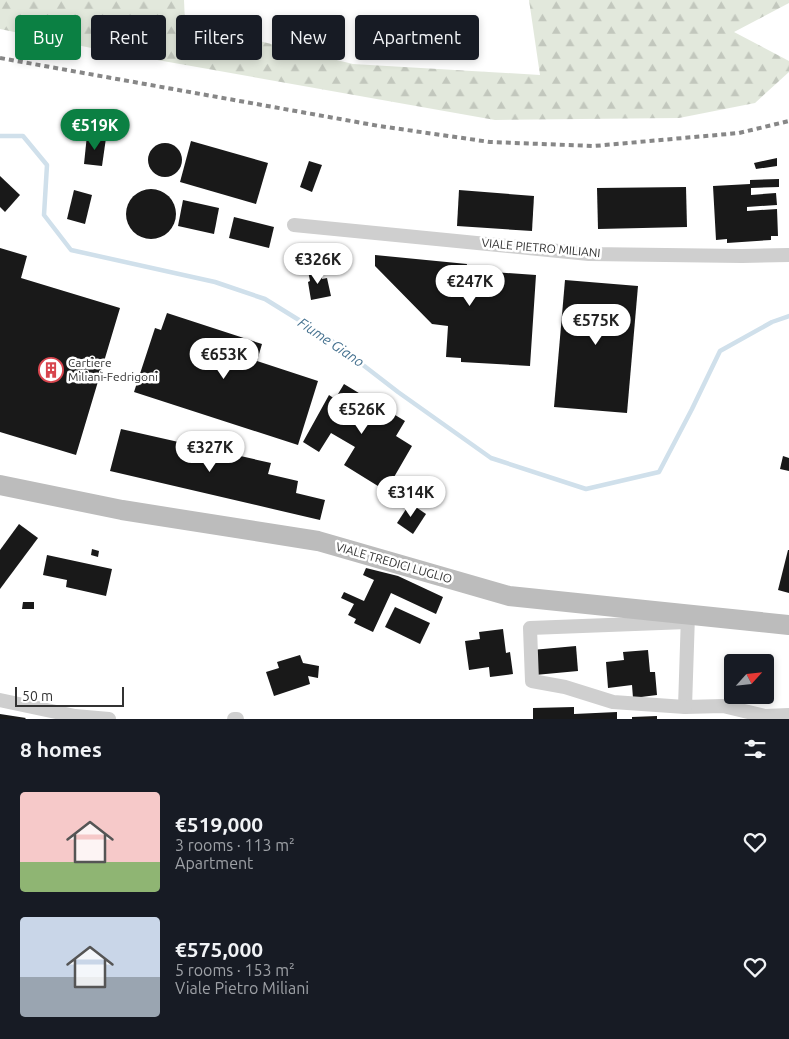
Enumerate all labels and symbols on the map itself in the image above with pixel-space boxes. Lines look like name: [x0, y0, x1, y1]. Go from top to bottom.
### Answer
pin: €519K: [60, 108, 130, 151]
street label: VIALE PIETRO MILIANI: [481, 236, 601, 259]
pin: €326K: [283, 242, 353, 285]
pin: €247K: [435, 264, 505, 307]
pin: €575K: [561, 304, 631, 346]
water label: Fiume Giano: [295, 314, 367, 370]
pin: €653K: [189, 338, 259, 380]
place label: Cartiere Miliani-Fedrigoni: [68, 356, 158, 383]
building icon: Cartiere Miliani-Fedrigoni: [38, 357, 64, 383]
pin: €526K: [327, 392, 397, 435]
pin: €327K: [175, 430, 245, 473]
pin: €314K: [376, 476, 446, 518]
street label: VIALE TREDICI LUGLIO: [334, 540, 454, 585]
north arrow: [724, 654, 774, 704]
scale bar: [15, 684, 124, 707]

